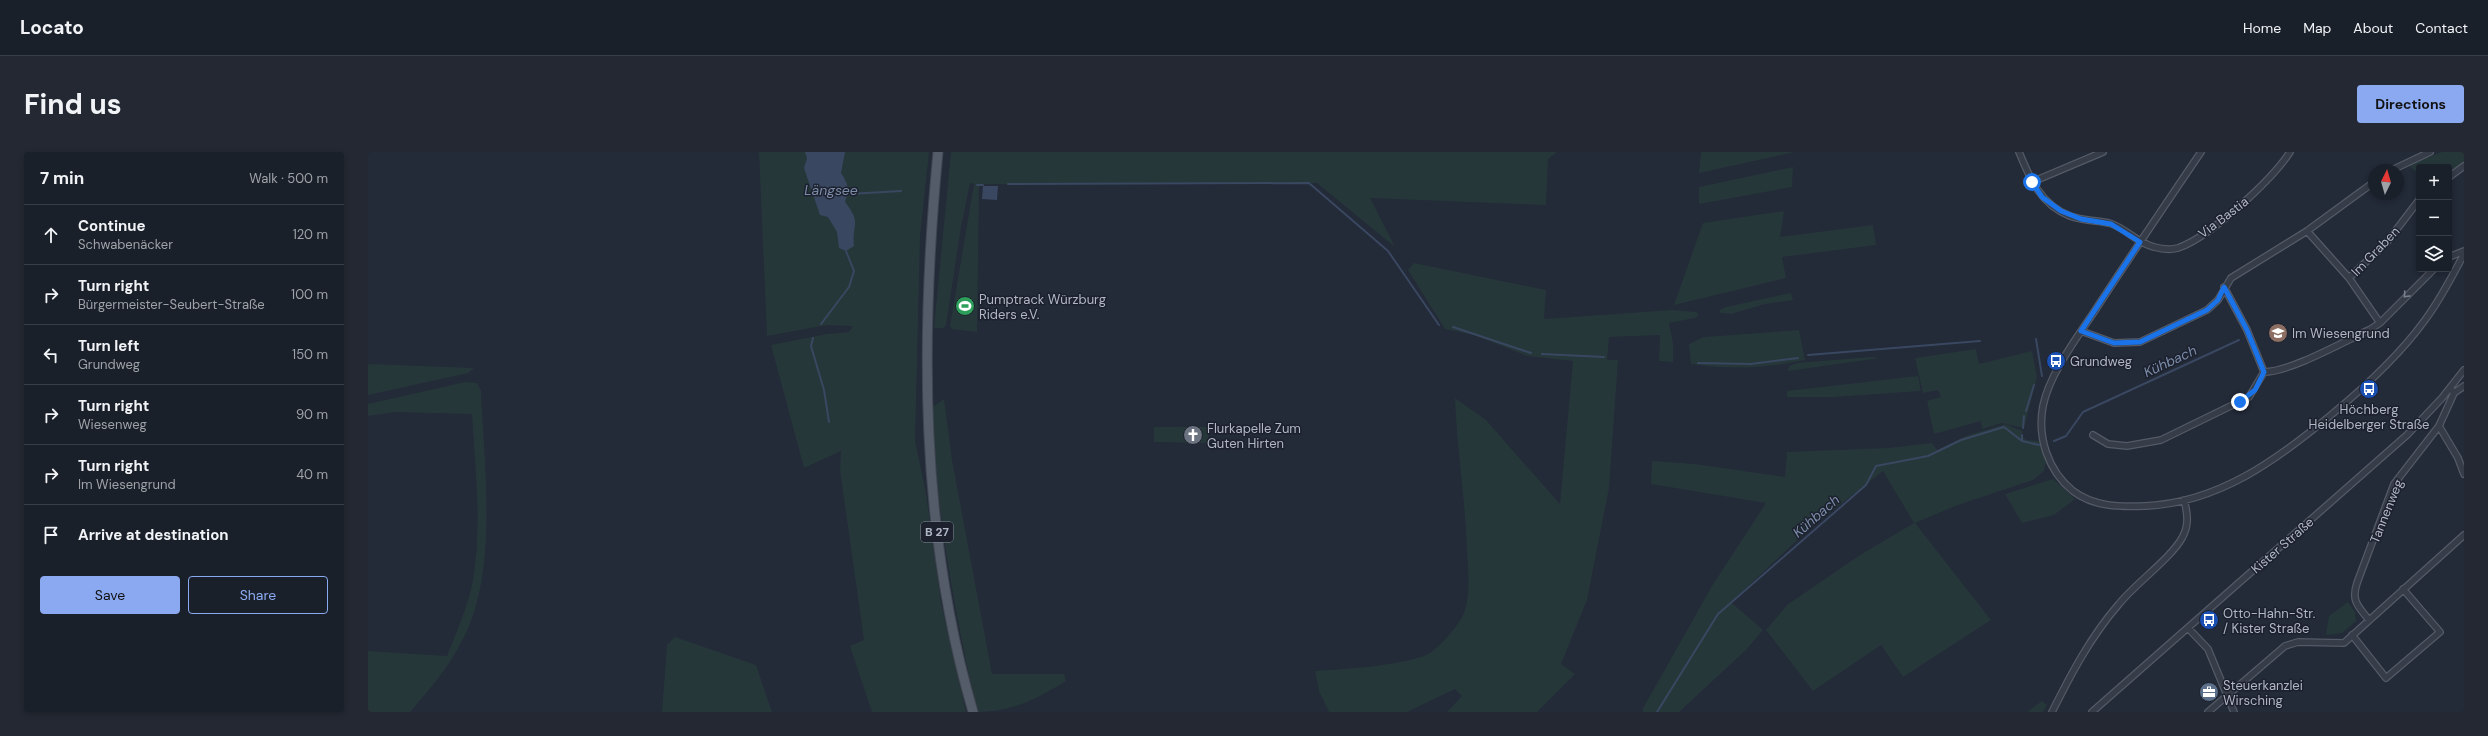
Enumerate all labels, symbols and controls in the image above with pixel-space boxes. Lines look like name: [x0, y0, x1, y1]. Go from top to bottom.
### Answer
text: Locato: [20, 15, 84, 40]
text: Home: [2243, 19, 2281, 37]
text: Map: [2303, 19, 2331, 37]
text: About: [2353, 19, 2393, 37]
text: Contact: [2415, 19, 2468, 37]
button: Directions: [2357, 85, 2464, 123]
text: Find us: [24, 86, 122, 123]
north arrow: [2368, 164, 2404, 200]
map controls: [2416, 164, 2452, 272]
button: +: [2416, 164, 2452, 200]
text: 7 min: [40, 167, 84, 189]
text: Walk · 500 m: [249, 170, 328, 187]
route start: [2023, 173, 2041, 191]
water label: Längsee: [804, 181, 858, 199]
street label: Via Bastia: [2195, 193, 2252, 242]
button: −: [2416, 200, 2452, 236]
text: Continue: [78, 216, 146, 236]
street label: Im Graben: [2347, 223, 2403, 280]
icon: ahead: [40, 224, 62, 246]
text: 120 m: [293, 226, 328, 243]
text: Schwabenäcker: [78, 236, 173, 253]
button: layers: [2416, 236, 2452, 272]
text: Turn right: [78, 276, 149, 296]
icon: right: [40, 284, 62, 306]
text: 100 m: [291, 286, 328, 303]
one-way arrow: [2403, 290, 2411, 298]
place label: Pumptrack Würzburg Riders e.V.: [979, 291, 1106, 323]
sports icon: Pumptrack Würzburg Riders e.V.: [954, 295, 976, 317]
text: Bürgermeister-Seubert-Straße: [78, 296, 265, 313]
school or university icon: Im Wiesengrund: [2267, 322, 2289, 344]
place label: Im Wiesengrund: [2292, 325, 2390, 342]
text: Turn left: [78, 336, 139, 356]
water label: Kühbach: [2141, 341, 2199, 381]
icon: left: [40, 344, 62, 366]
text: 150 m: [292, 346, 328, 363]
bus stop icon: Grundweg: [2045, 350, 2067, 372]
place label: Grundweg: [2070, 353, 2132, 370]
text: Grundweg: [78, 356, 140, 373]
bus stop icon: Höchberg Heidelberger Straße: [2358, 378, 2380, 400]
route end: [2231, 393, 2249, 411]
text: Turn right: [78, 396, 149, 416]
place label: Höchberg Heidelberger Straße: [2309, 401, 2429, 433]
icon: right: [40, 404, 62, 426]
text: 90 m: [296, 406, 328, 423]
text: Wiesenweg: [78, 416, 147, 433]
place label: Flurkapelle Zum Guten Hirten: [1207, 420, 1301, 452]
church icon: Flurkapelle Zum Guten Hirten: [1182, 424, 1204, 446]
text: Turn right: [78, 456, 149, 476]
icon: right: [40, 464, 62, 486]
text: 40 m: [296, 466, 328, 483]
text: Im Wiesengrund: [78, 476, 176, 493]
street label: Tannenweg: [2366, 477, 2407, 546]
water label: Kühbach: [1789, 491, 1843, 541]
street label: Kister Straße: [2247, 513, 2317, 577]
road number: B 27: [921, 522, 953, 542]
icon: arrive: [40, 524, 62, 546]
text: Arrive at destination: [78, 525, 229, 545]
button: Save: [40, 576, 180, 614]
button: Share: [188, 576, 328, 614]
place label: Otto-Hahn-Str. / Kister Straße: [2223, 605, 2316, 637]
bus stop icon: Otto-Hahn-Str. / Kister Straße: [2198, 609, 2220, 631]
place label: Steuerkanzlei Wirsching: [2223, 677, 2303, 709]
office icon: Steuerkanzlei Wirsching: [2198, 681, 2220, 703]

